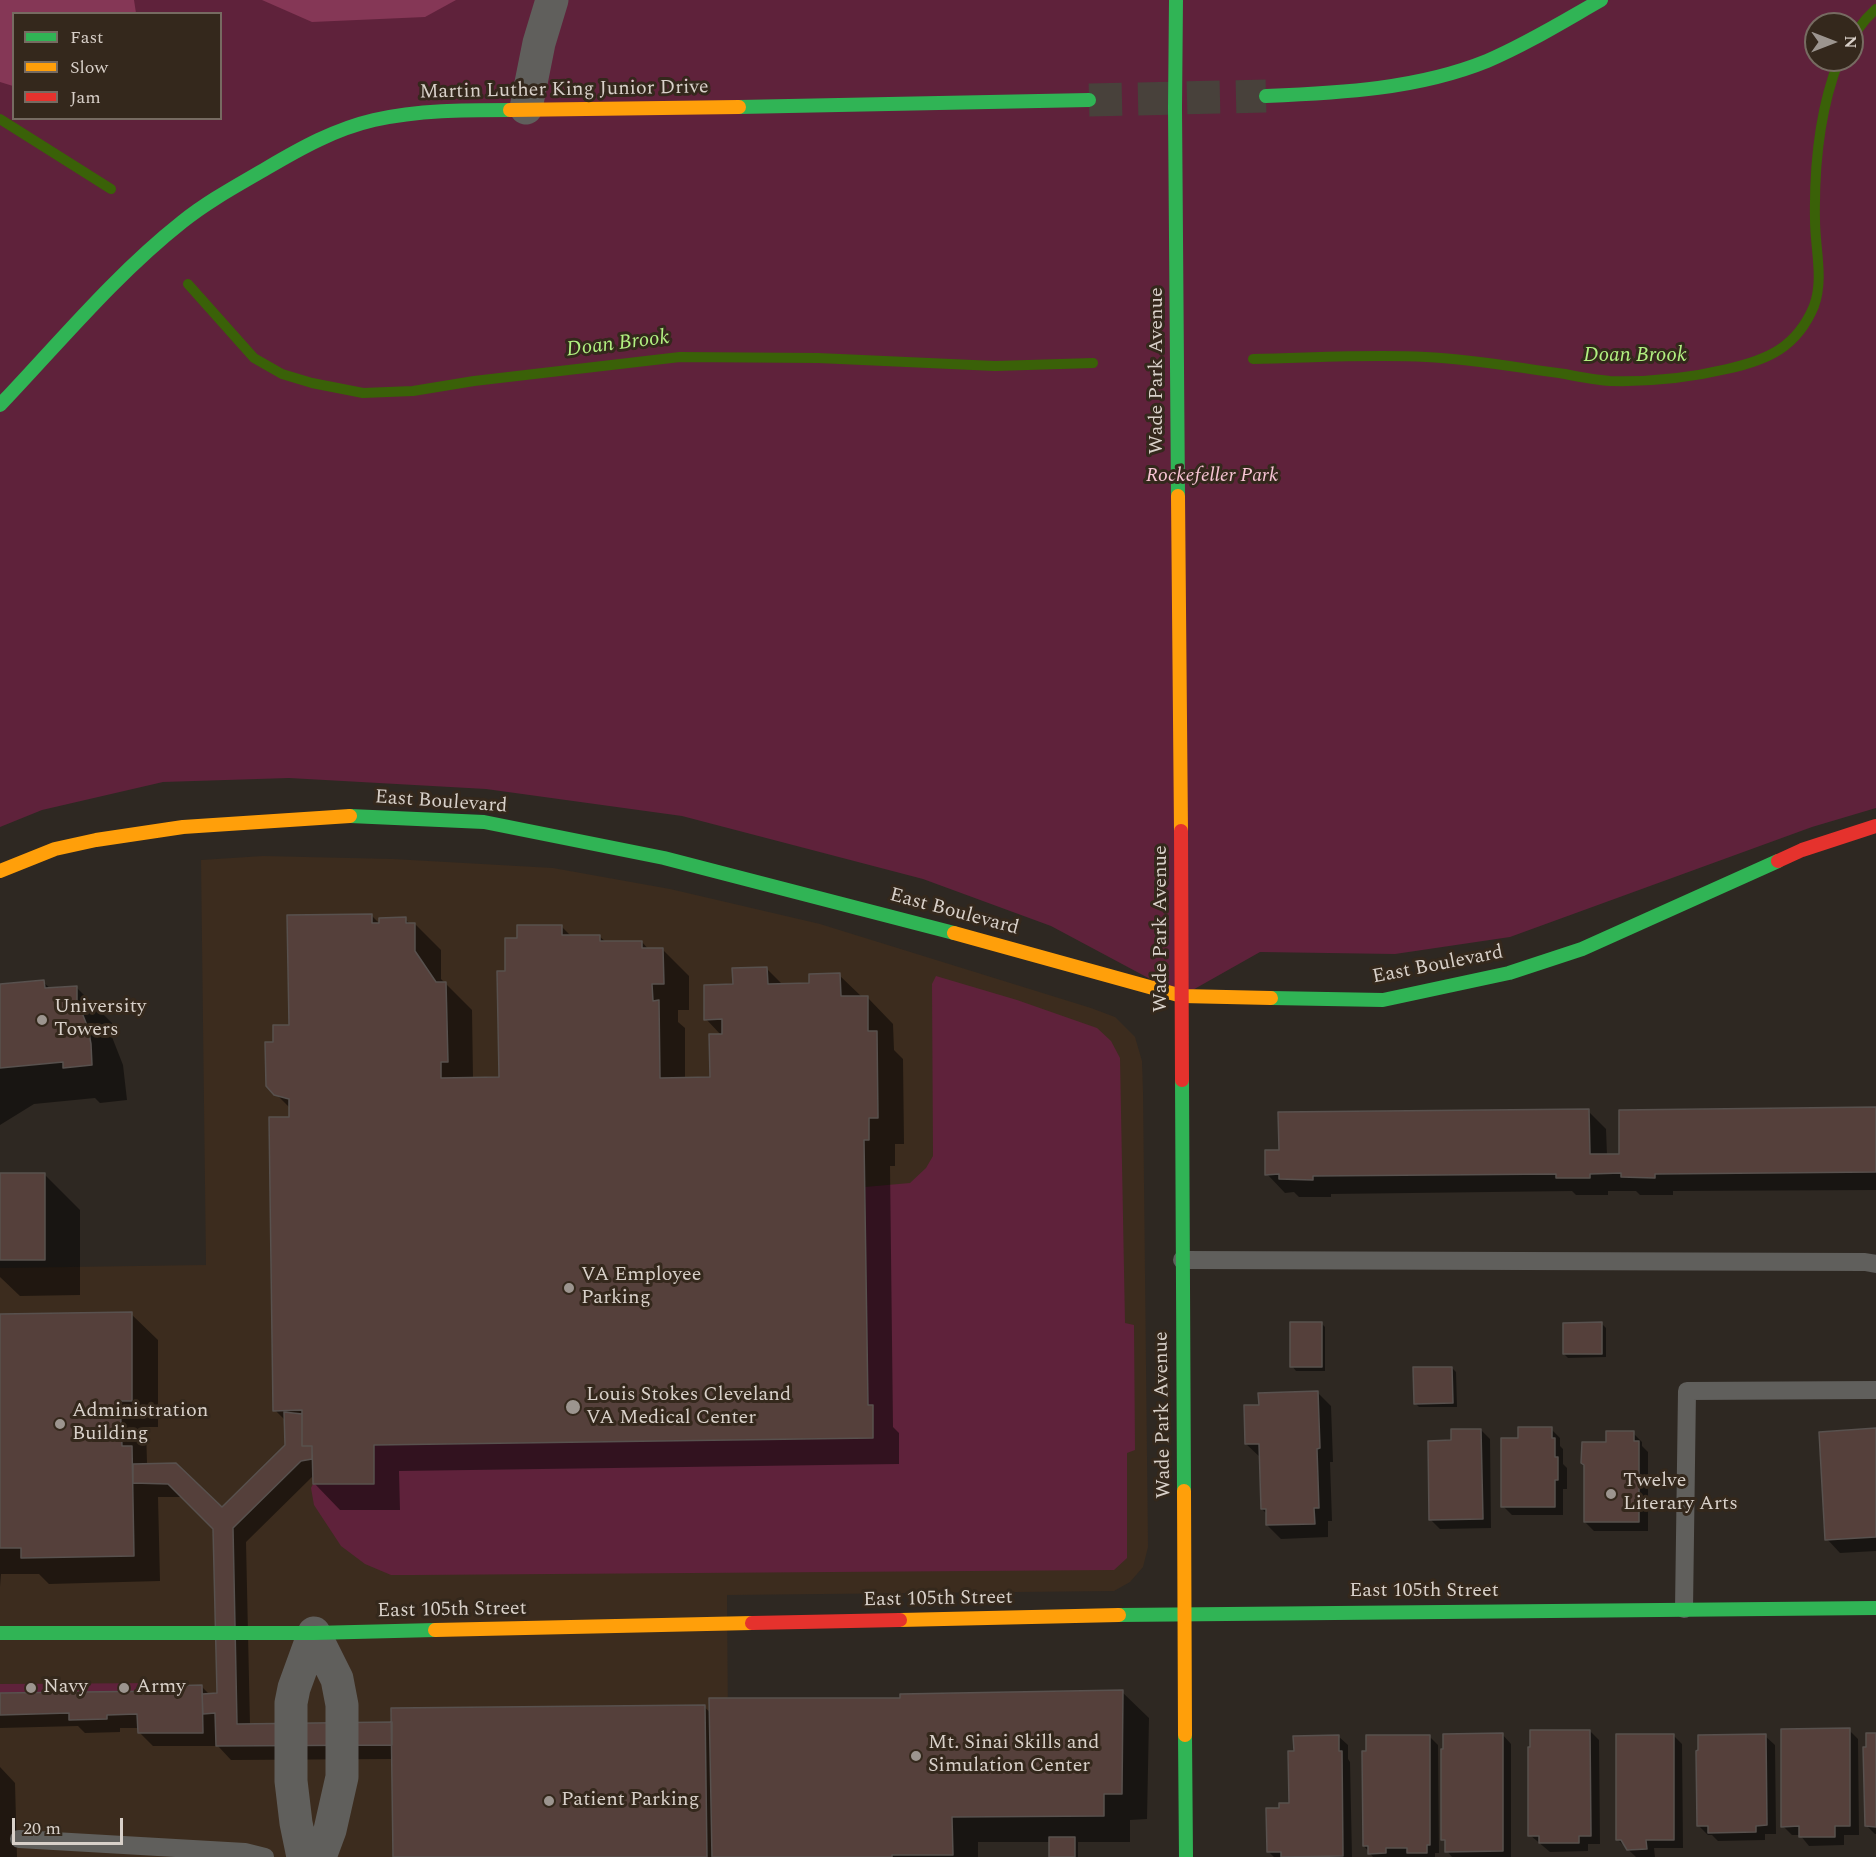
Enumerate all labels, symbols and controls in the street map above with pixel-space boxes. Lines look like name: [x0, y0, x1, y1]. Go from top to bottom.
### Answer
legend: [12, 12, 222, 120]
north arrow: [1804, 12, 1864, 72]
text: Fast: [70, 24, 103, 51]
text: N: [1838, 35, 1862, 49]
text: Slow: [70, 54, 108, 81]
street label: Martin Luther King Junior Drive: [419, 76, 709, 106]
text: Jam: [70, 84, 101, 111]
street label: Wade Park Avenue: [1146, 287, 1170, 455]
water label: Doan Brook: [565, 326, 671, 364]
water label: Doan Brook: [1583, 344, 1687, 370]
park label: Rockefeller Park: [1146, 465, 1278, 489]
street label: East Boulevard: [374, 786, 508, 820]
street label: Wade Park Avenue: [1150, 845, 1174, 1013]
street label: East Boulevard: [887, 884, 1021, 942]
street label: East Boulevard: [1371, 942, 1505, 990]
place label: University Towers: [54, 996, 146, 1043]
marker: University Towers: [35, 1013, 49, 1027]
place label: VA Employee Parking: [581, 1264, 701, 1311]
marker: VA Employee Parking: [562, 1281, 576, 1295]
street label: Wade Park Avenue: [1151, 1331, 1177, 1499]
place label: Louis Stokes Cleveland VA Medical Center: [586, 1384, 791, 1431]
marker: Louis Stokes Cleveland VA Medical Center: [564, 1398, 582, 1416]
place label: Administration Building: [72, 1400, 208, 1447]
marker: Administration Building: [53, 1417, 67, 1431]
place label: Twelve Literary Arts: [1623, 1470, 1738, 1517]
marker: Twelve Literary Arts: [1604, 1487, 1618, 1501]
street label: East 105th Street: [1349, 1580, 1499, 1604]
street label: East 105th Street: [863, 1587, 1013, 1613]
street label: East 105th Street: [377, 1598, 527, 1624]
place label: Navy: [43, 1676, 88, 1700]
place label: Army: [136, 1676, 186, 1700]
marker: Navy: [24, 1681, 38, 1695]
marker: Army: [117, 1681, 131, 1695]
place label: Mt. Sinai Skills and Simulation Center: [928, 1732, 1099, 1779]
marker: Mt. Sinai Skills and Simulation Center: [909, 1749, 923, 1763]
place label: Patient Parking: [561, 1789, 699, 1813]
marker: Patient Parking: [542, 1794, 556, 1808]
scale bar: [15, 1806, 126, 1844]
text: 20 m: [23, 1815, 61, 1842]

